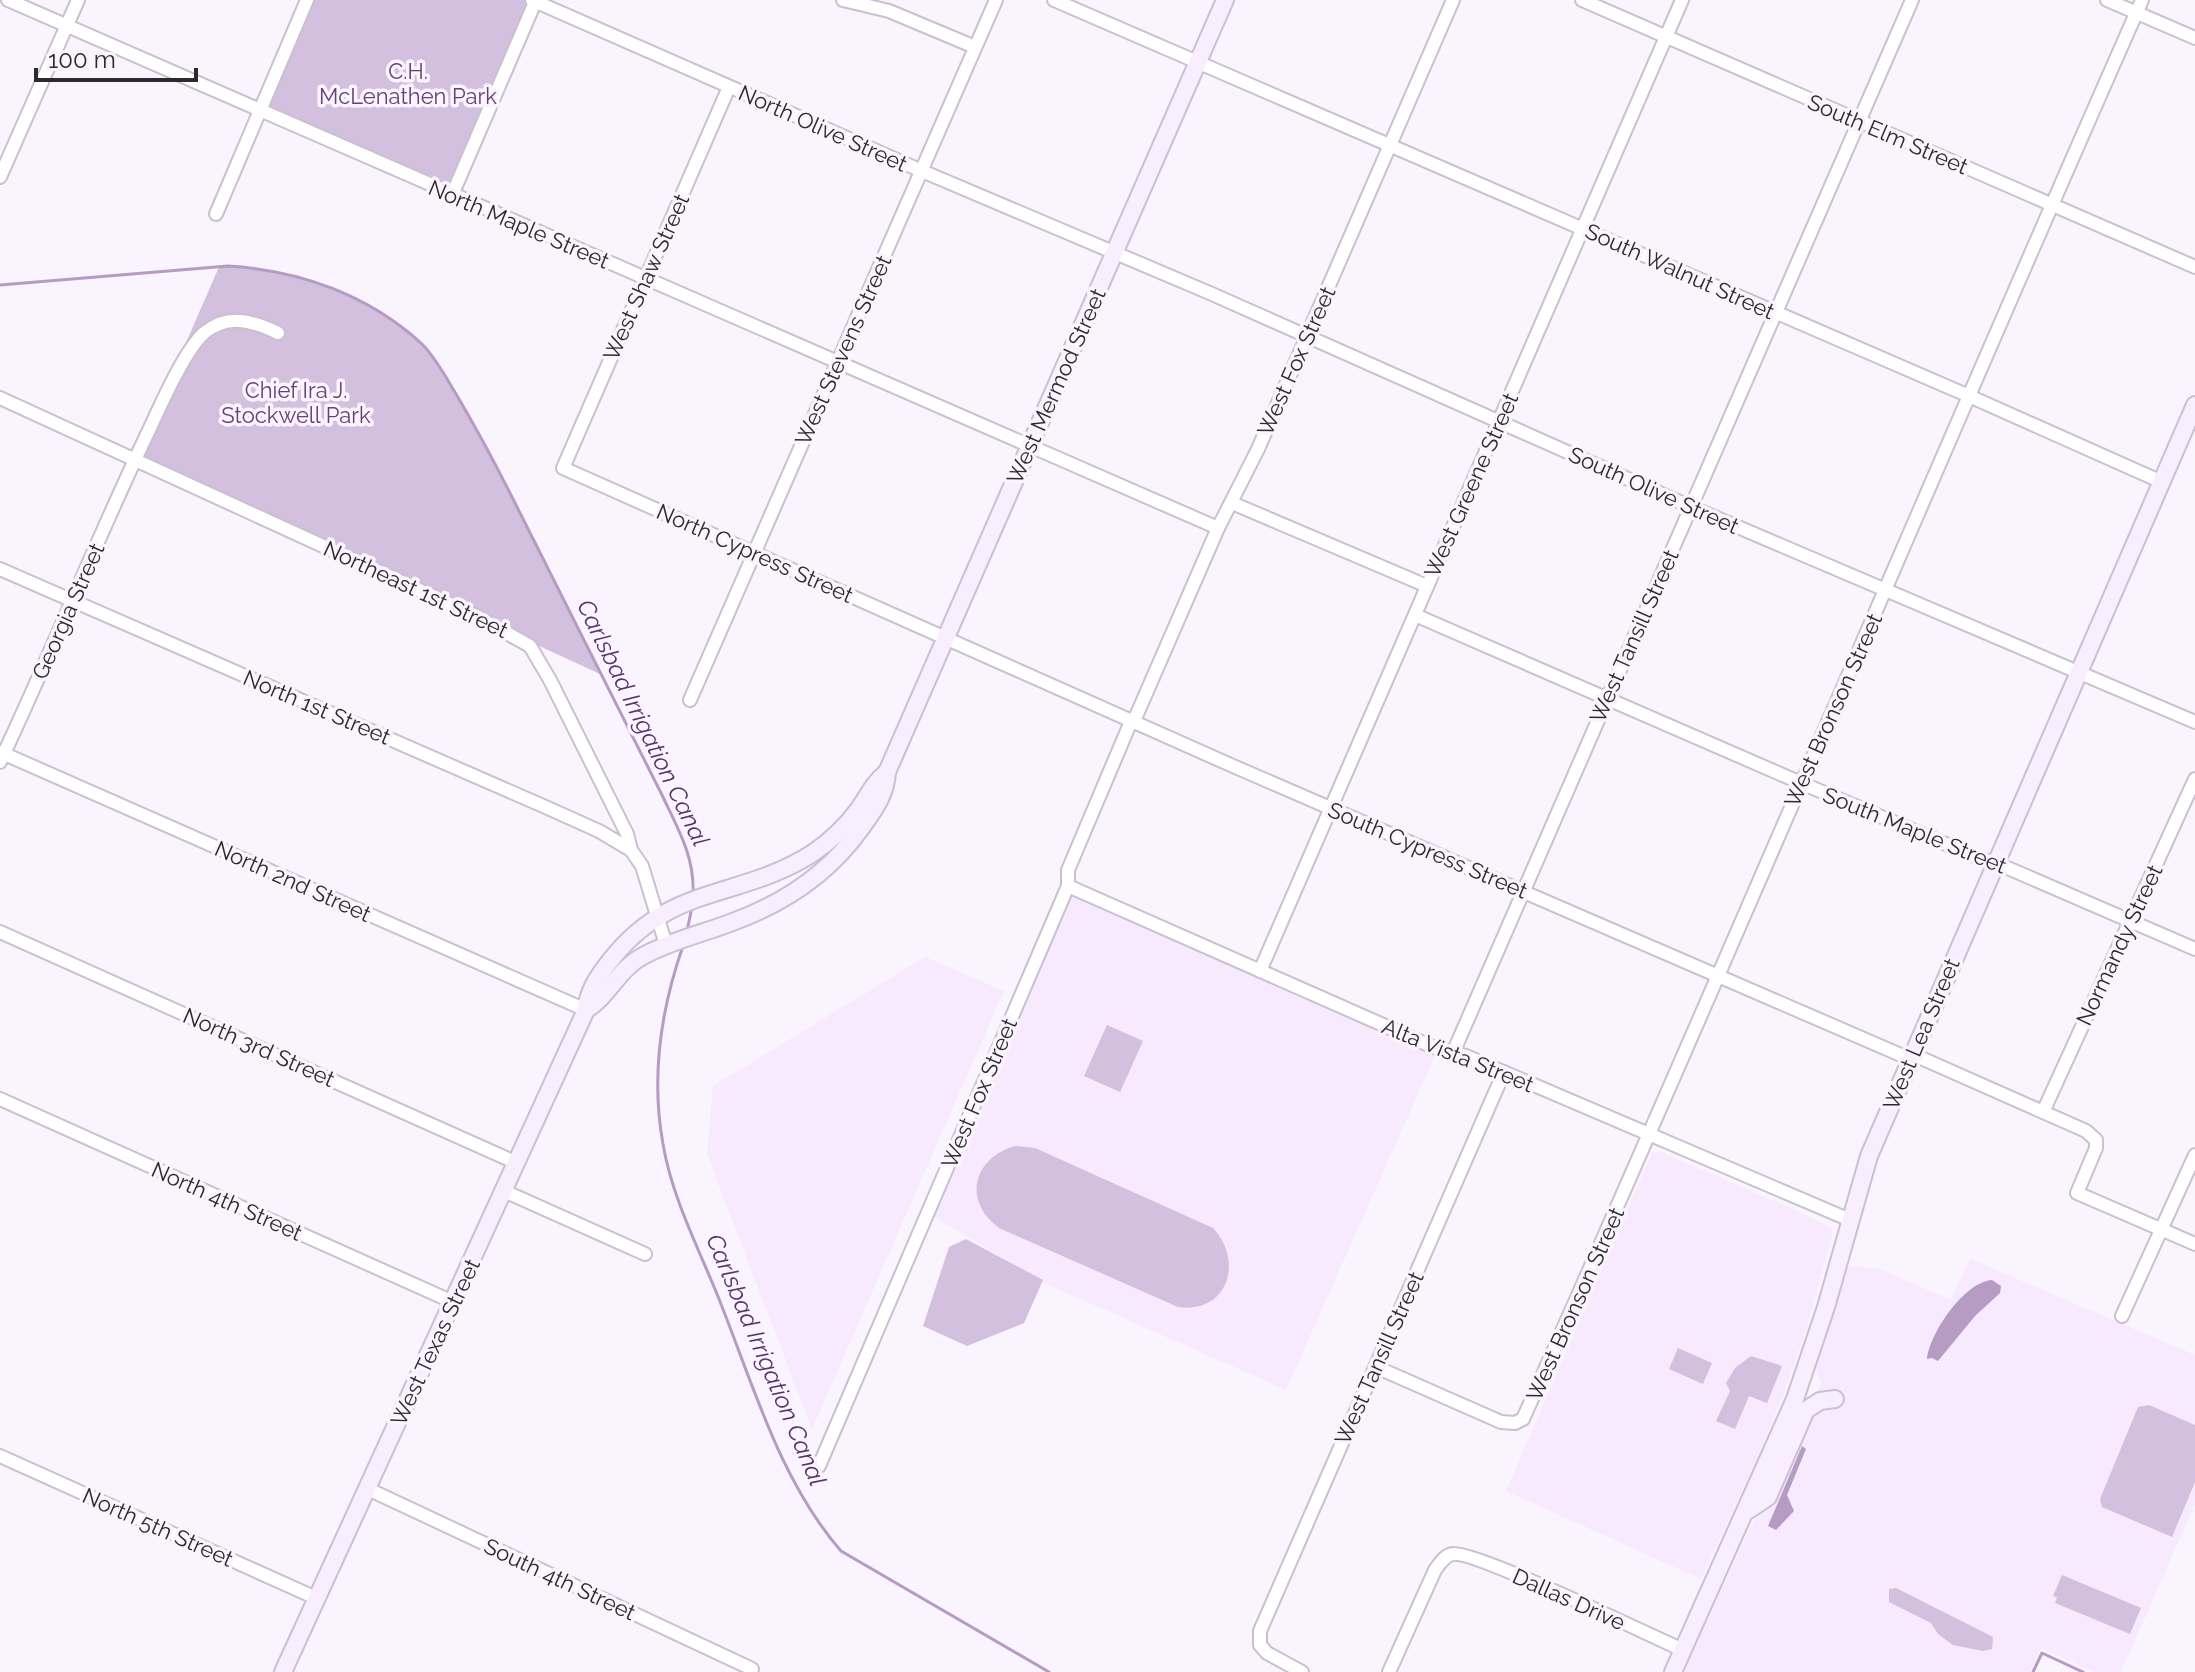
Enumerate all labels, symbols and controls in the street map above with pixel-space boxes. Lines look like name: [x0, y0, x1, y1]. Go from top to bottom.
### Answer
scale bar: [36, 32, 196, 82]
text: 100 m: [48, 45, 116, 74]
park label: C.H. McLenathen Park: [319, 58, 497, 109]
street label: North Olive Street: [735, 79, 912, 177]
street label: South Elm Street: [1804, 89, 1973, 180]
street label: North Maple Street: [425, 174, 614, 274]
street label: West Shaw Street: [598, 189, 695, 364]
street label: South Walnut Street: [1581, 218, 1779, 325]
street label: West Stevens Street: [789, 250, 897, 449]
street label: West Fox Street: [1251, 282, 1341, 440]
street label: West Mermod Street: [1001, 284, 1111, 488]
park label: Chief Ira J. Stockwell Park: [221, 377, 371, 428]
street label: West Greene Street: [1419, 388, 1524, 581]
street label: South Olive Street: [1565, 441, 1744, 539]
street label: North Cypress Street: [653, 498, 858, 608]
street label: Northeast 1st Street: [320, 535, 513, 643]
street label: Georgia Street: [26, 538, 110, 683]
street label: West Tansill Street: [1584, 545, 1684, 727]
water label: Carlsbad Irrigation Canal: [571, 595, 716, 851]
street label: West Bronson Street: [1779, 609, 1888, 811]
street label: North 1st Street: [239, 664, 395, 750]
street label: South Maple Street: [1819, 781, 2011, 879]
street label: South Cypress Street: [1324, 796, 1532, 904]
street label: North 2nd Street: [211, 835, 376, 927]
street label: Normandy Street: [2070, 860, 2168, 1029]
street label: West Lea Street: [1877, 954, 1965, 1114]
street label: North 3rd Street: [179, 1002, 339, 1092]
street label: West Fox Street: [936, 1013, 1023, 1172]
street label: Alta Vista Street: [1378, 1013, 1538, 1098]
street label: North 4th Street: [148, 1156, 307, 1246]
street label: West Bronson Street: [1521, 1203, 1630, 1405]
water label: Carlsbad Irrigation Canal: [700, 1229, 833, 1490]
street label: West Texas Street: [385, 1254, 485, 1430]
street label: West Tansill Street: [1329, 1267, 1429, 1449]
street label: North 5th Street: [79, 1482, 238, 1572]
street label: South 4th Street: [480, 1533, 640, 1626]
street label: Dallas Drive: [1509, 1563, 1629, 1635]

